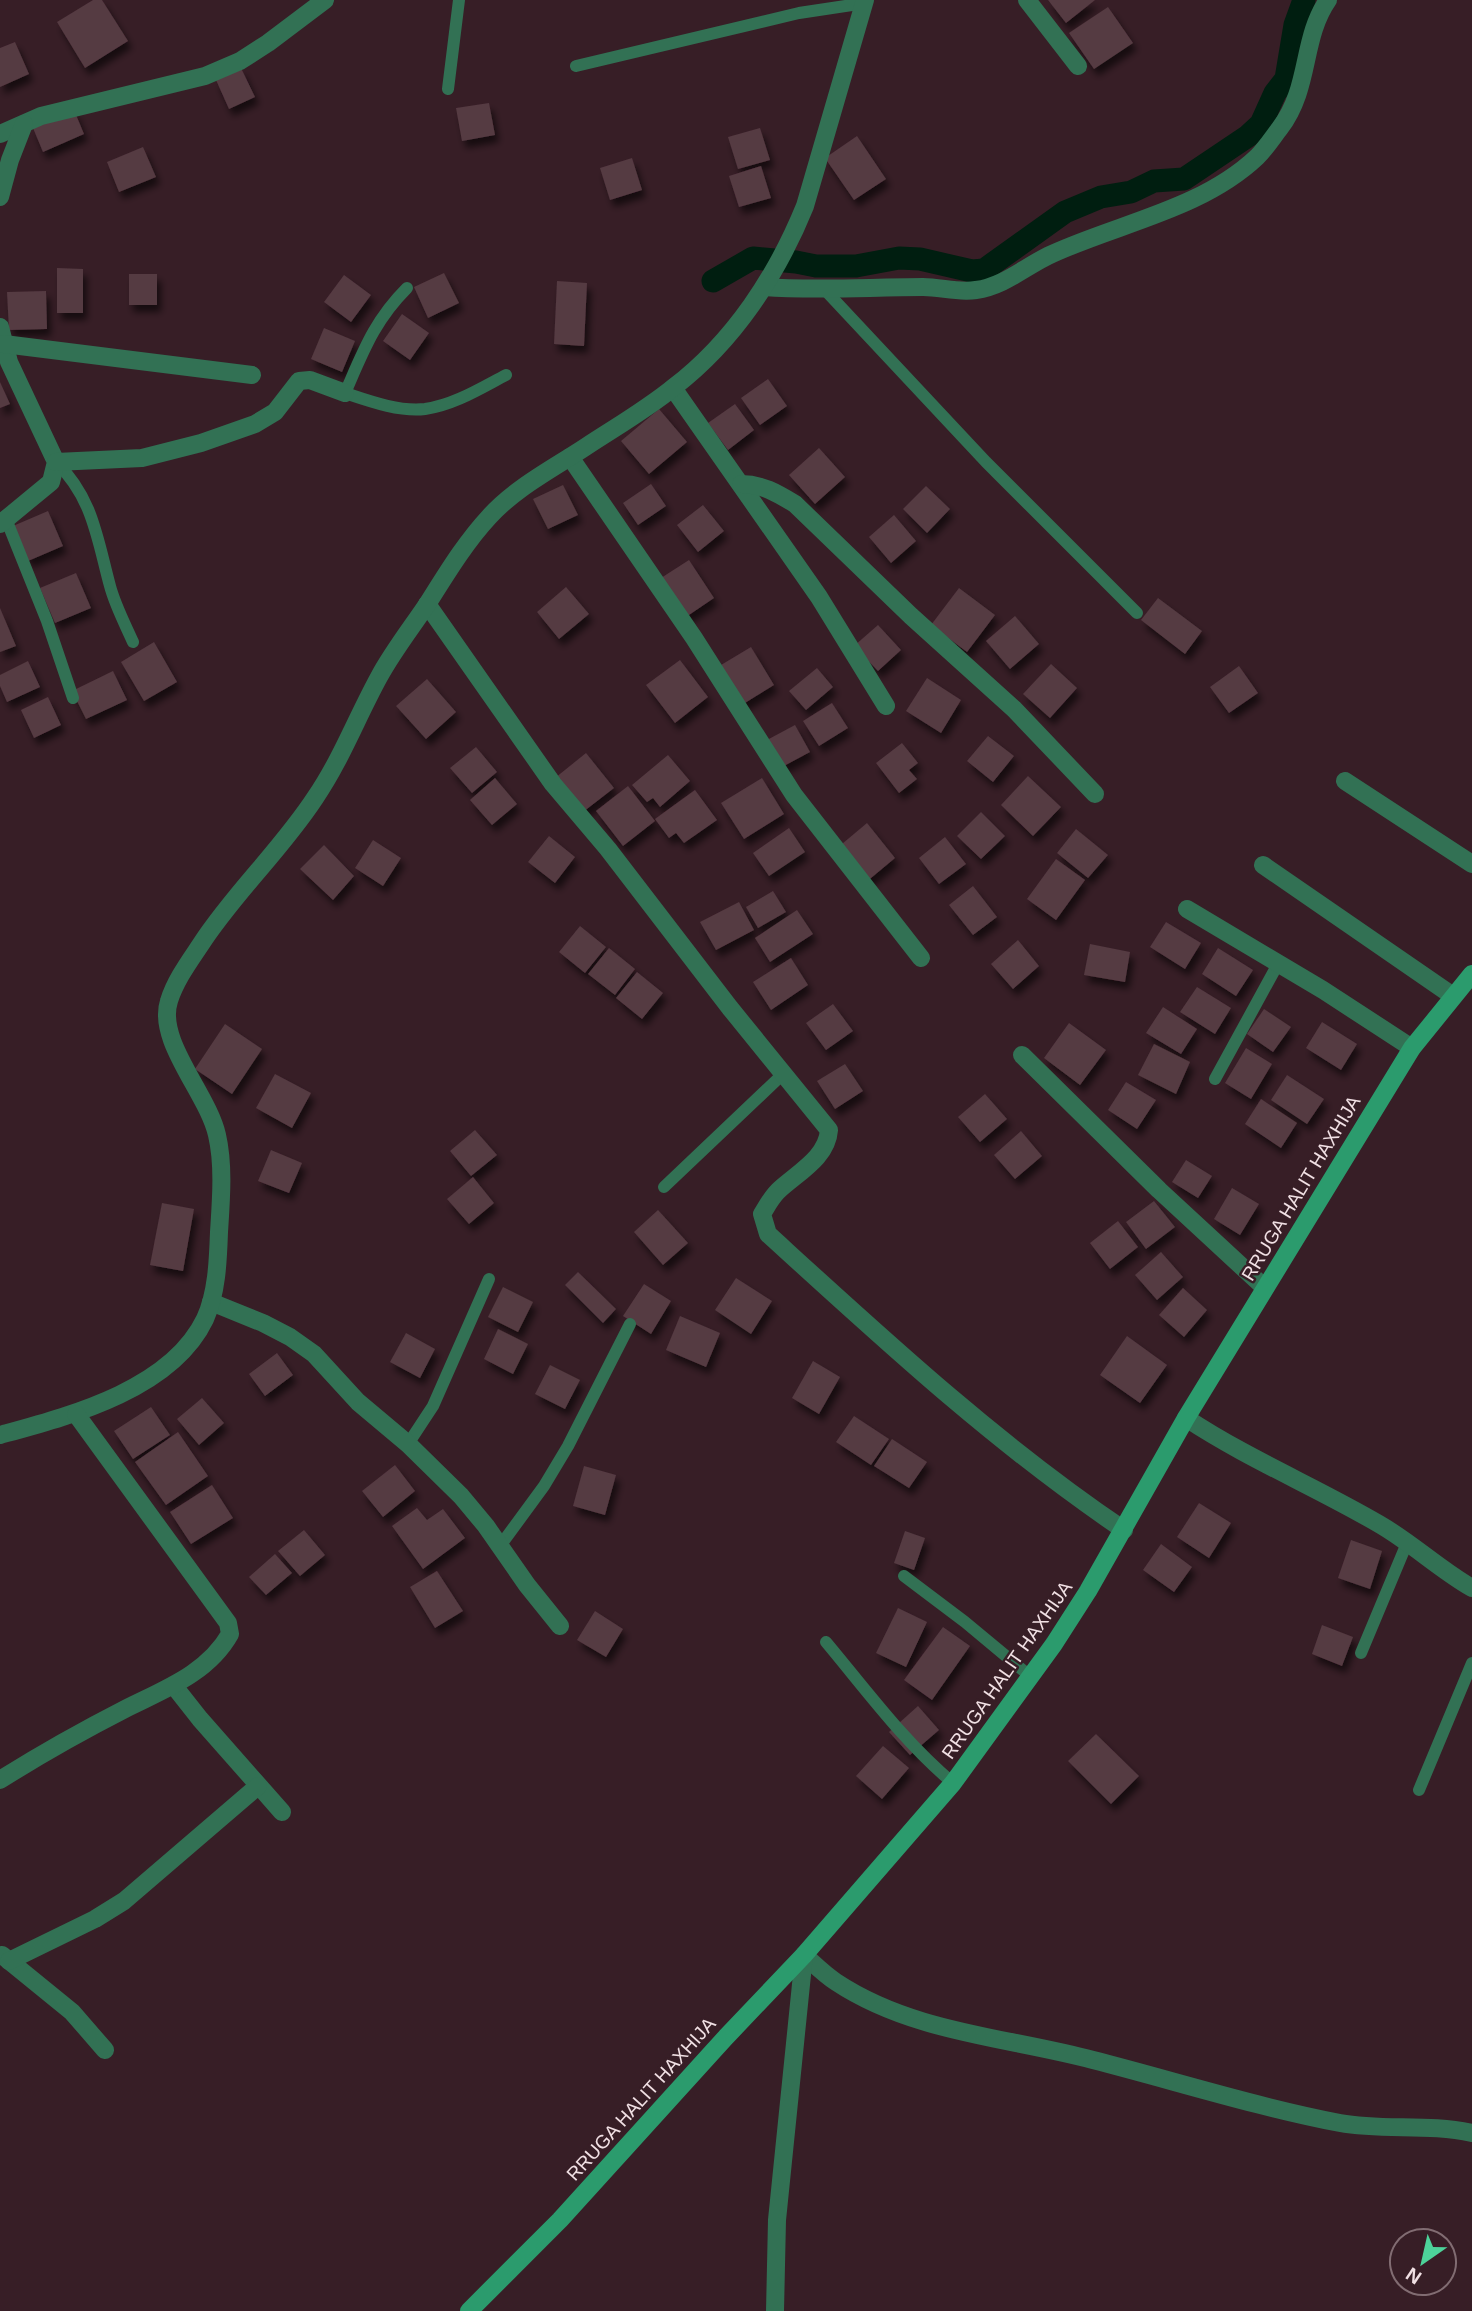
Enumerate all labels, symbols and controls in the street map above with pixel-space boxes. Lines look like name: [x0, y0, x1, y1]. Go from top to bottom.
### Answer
street label: RRUGA HALIT HAXHIJA: [1237, 1092, 1365, 1284]
street label: RRUGA HALIT HAXHIJA: [938, 1577, 1077, 1763]
street label: RRUGA HALIT HAXHIJA: [562, 2013, 720, 2185]
north arrow: [1388, 2227, 1458, 2297]
text: N: [1402, 2263, 1425, 2288]

